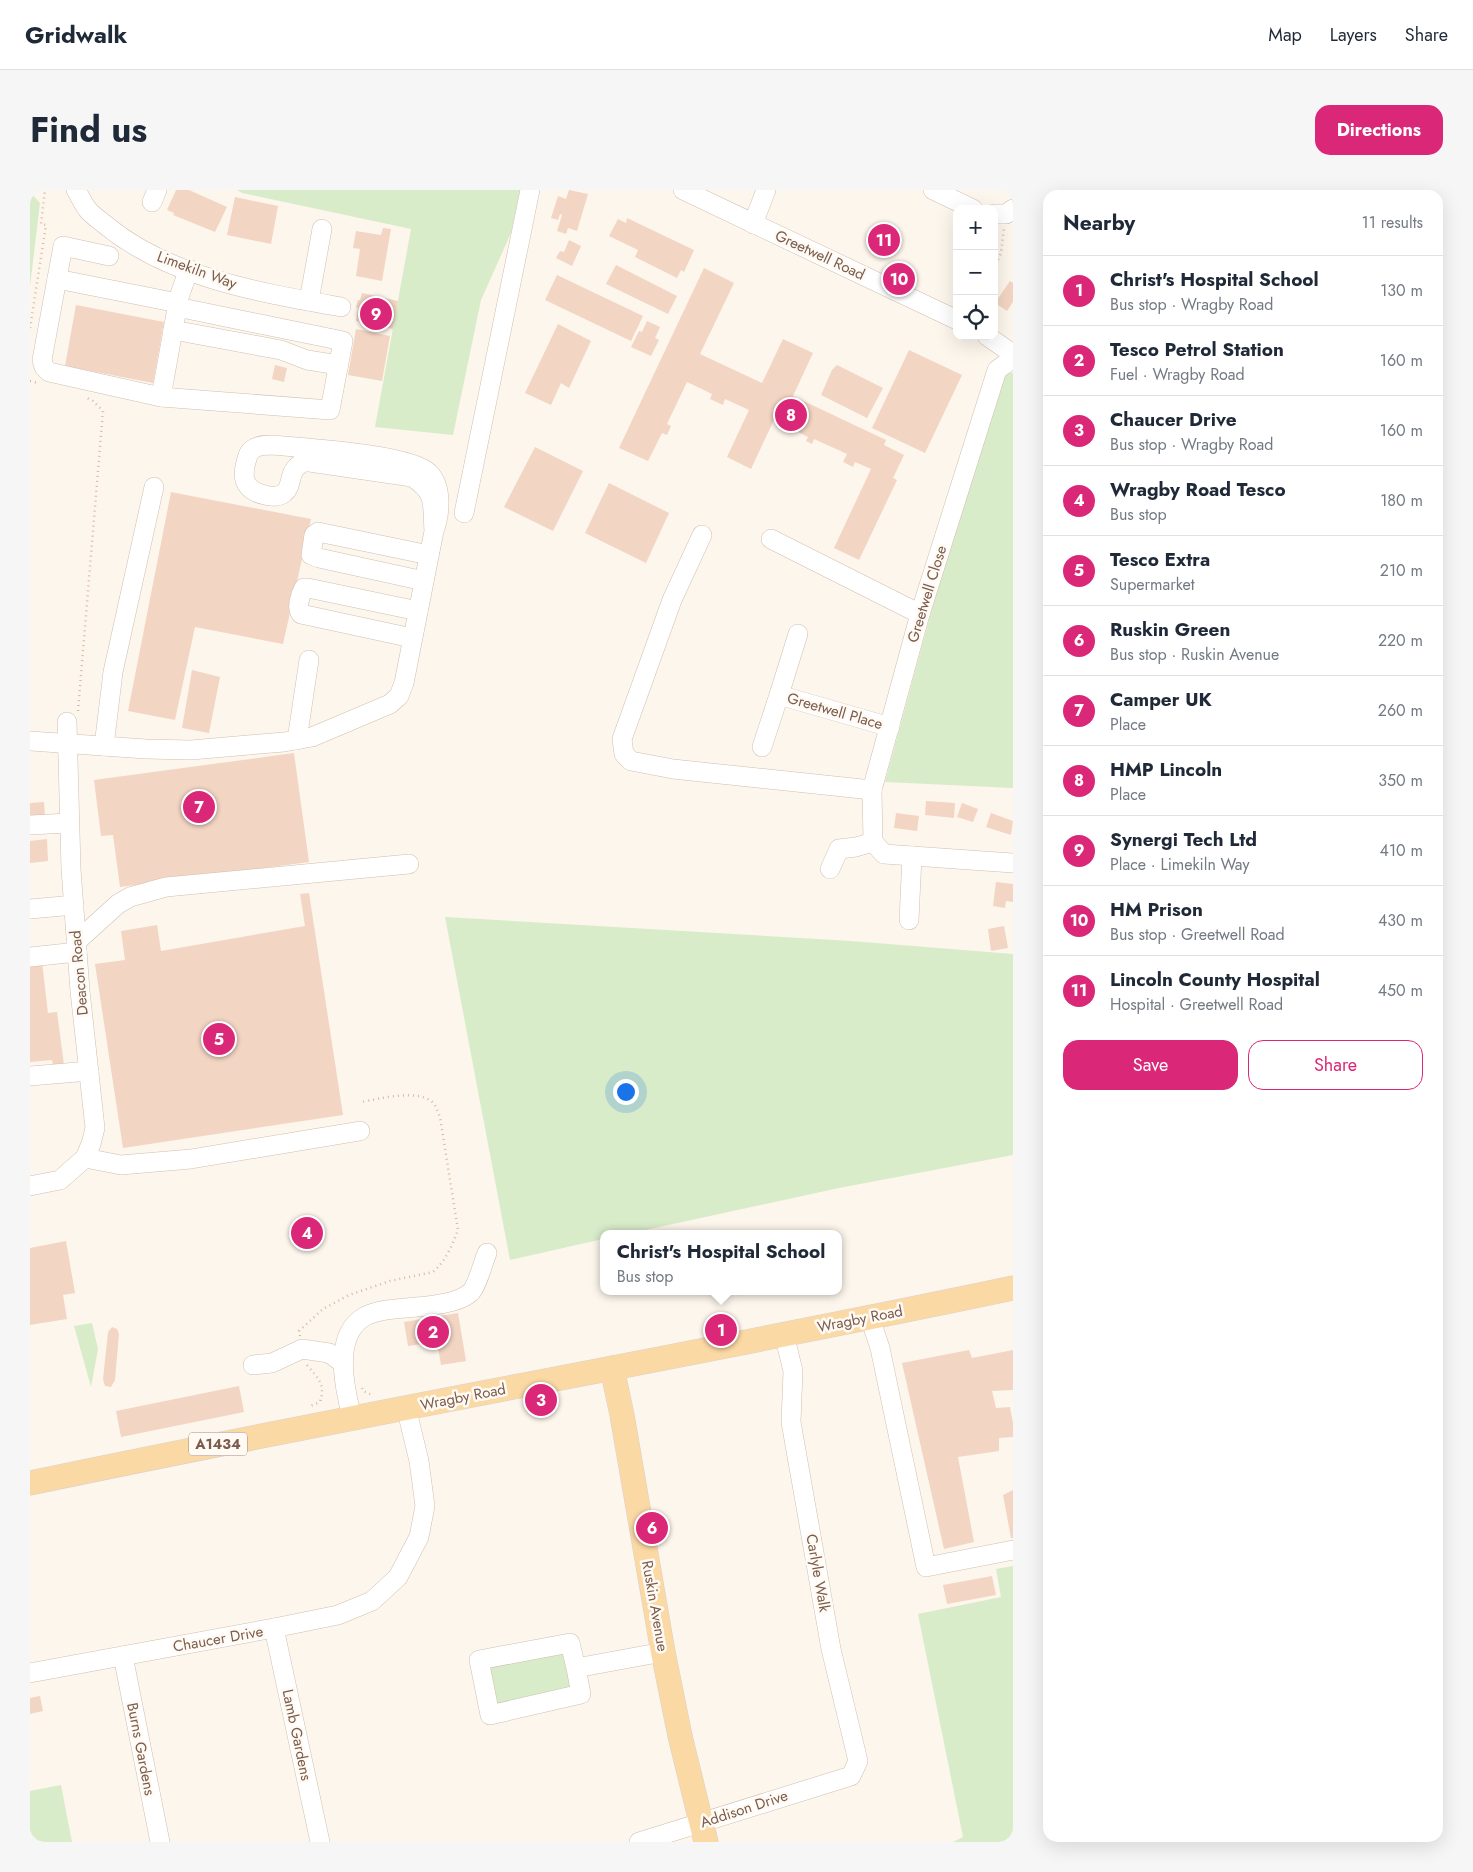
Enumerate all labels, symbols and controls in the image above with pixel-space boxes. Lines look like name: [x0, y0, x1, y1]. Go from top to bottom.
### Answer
text: Gridwalk: [25, 17, 127, 52]
text: Map: [1268, 22, 1302, 48]
text: Layers: [1330, 22, 1377, 48]
text: Share: [1405, 22, 1448, 48]
text: Find us: [30, 105, 147, 155]
button: Directions: [1315, 105, 1443, 155]
map controls: [953, 205, 998, 340]
button: +: [953, 205, 998, 250]
text: Nearby: [1063, 208, 1135, 238]
text: 11 results: [1361, 211, 1423, 234]
pin: 11: [868, 221, 900, 259]
street label: Greetwell Road: [771, 225, 869, 285]
street label: Limekiln Way: [154, 245, 240, 295]
button: −: [953, 250, 998, 295]
pin: 10: [883, 260, 915, 298]
text: Christ's Hospital School: [1110, 266, 1319, 293]
text: 1: [1075, 279, 1083, 302]
text: 130 m: [1380, 279, 1423, 302]
text: Bus stop · Wragby Road: [1110, 293, 1273, 316]
pin: 9: [360, 295, 392, 333]
button: locate: [953, 295, 998, 340]
text: Tesco Petrol Station: [1110, 336, 1284, 363]
text: 2: [1074, 349, 1084, 372]
text: 160 m: [1380, 349, 1423, 372]
text: Fuel · Wragby Road: [1110, 363, 1245, 386]
pin: 8: [775, 396, 807, 434]
text: Chaucer Drive: [1110, 406, 1237, 433]
text: 3: [1074, 419, 1084, 442]
text: 160 m: [1380, 419, 1423, 442]
text: Bus stop · Wragby Road: [1110, 433, 1273, 456]
text: Wragby Road Tesco: [1110, 476, 1286, 503]
text: 4: [1073, 489, 1085, 512]
text: 180 m: [1380, 489, 1423, 512]
text: Bus stop: [1110, 503, 1167, 526]
street label: Greetwell Close: [902, 543, 952, 645]
text: Tesco Extra: [1110, 546, 1210, 573]
text: 5: [1074, 559, 1084, 582]
text: 210 m: [1380, 559, 1423, 582]
text: Supermarket: [1110, 573, 1195, 596]
text: Ruskin Green: [1110, 616, 1230, 643]
text: 6: [1074, 629, 1084, 652]
text: 220 m: [1378, 629, 1423, 652]
text: Bus stop · Ruskin Avenue: [1110, 643, 1279, 666]
text: Camper UK: [1110, 686, 1212, 713]
street label: Greetwell Place: [785, 687, 886, 735]
text: 7: [1074, 699, 1084, 722]
text: 260 m: [1378, 699, 1423, 722]
text: Place: [1110, 713, 1146, 736]
text: HMP Lincoln: [1110, 756, 1222, 783]
text: 8: [1074, 769, 1084, 792]
text: 350 m: [1378, 769, 1423, 792]
text: Place: [1110, 783, 1146, 806]
pin: 7: [183, 788, 215, 826]
text: Synergi Tech Ltd: [1110, 826, 1257, 853]
text: 9: [1074, 839, 1084, 862]
text: 410 m: [1380, 839, 1423, 862]
text: Place · Limekiln Way: [1110, 853, 1250, 876]
text: HM Prison: [1110, 896, 1203, 923]
text: 10: [1070, 909, 1088, 932]
text: 430 m: [1378, 909, 1423, 932]
text: Bus stop · Greetwell Road: [1110, 923, 1285, 946]
street label: Deacon Road: [64, 930, 94, 1016]
text: Lincoln County Hospital: [1110, 966, 1320, 993]
text: 11: [1071, 979, 1087, 1002]
text: 450 m: [1378, 979, 1423, 1002]
text: Hospital · Greetwell Road: [1110, 993, 1283, 1016]
pin: 5: [203, 1020, 235, 1058]
button: Save: [1063, 1040, 1238, 1090]
button: Share: [1248, 1040, 1423, 1090]
your location: [613, 1079, 639, 1105]
pin: 4: [291, 1214, 323, 1252]
popup: [600, 1230, 842, 1295]
text: Christ's Hospital School: [617, 1238, 825, 1265]
text: Bus stop: [617, 1265, 673, 1288]
street label: Wragby Road: [815, 1300, 905, 1338]
pin: 1: [705, 1311, 737, 1349]
pin: 2: [417, 1313, 449, 1351]
street label: Wragby Road: [418, 1378, 508, 1416]
pin: 3: [525, 1381, 557, 1419]
road number: A1434: [189, 1432, 247, 1456]
pin: 6: [636, 1509, 668, 1547]
street label: Carlyle Walk: [800, 1532, 836, 1614]
street label: Ruskin Avenue: [636, 1559, 674, 1653]
street label: Chaucer Drive: [171, 1620, 265, 1658]
street label: Lamb Gardens: [277, 1687, 317, 1783]
street label: Burns Gardens: [121, 1701, 161, 1797]
street label: Addison Drive: [697, 1784, 791, 1834]

